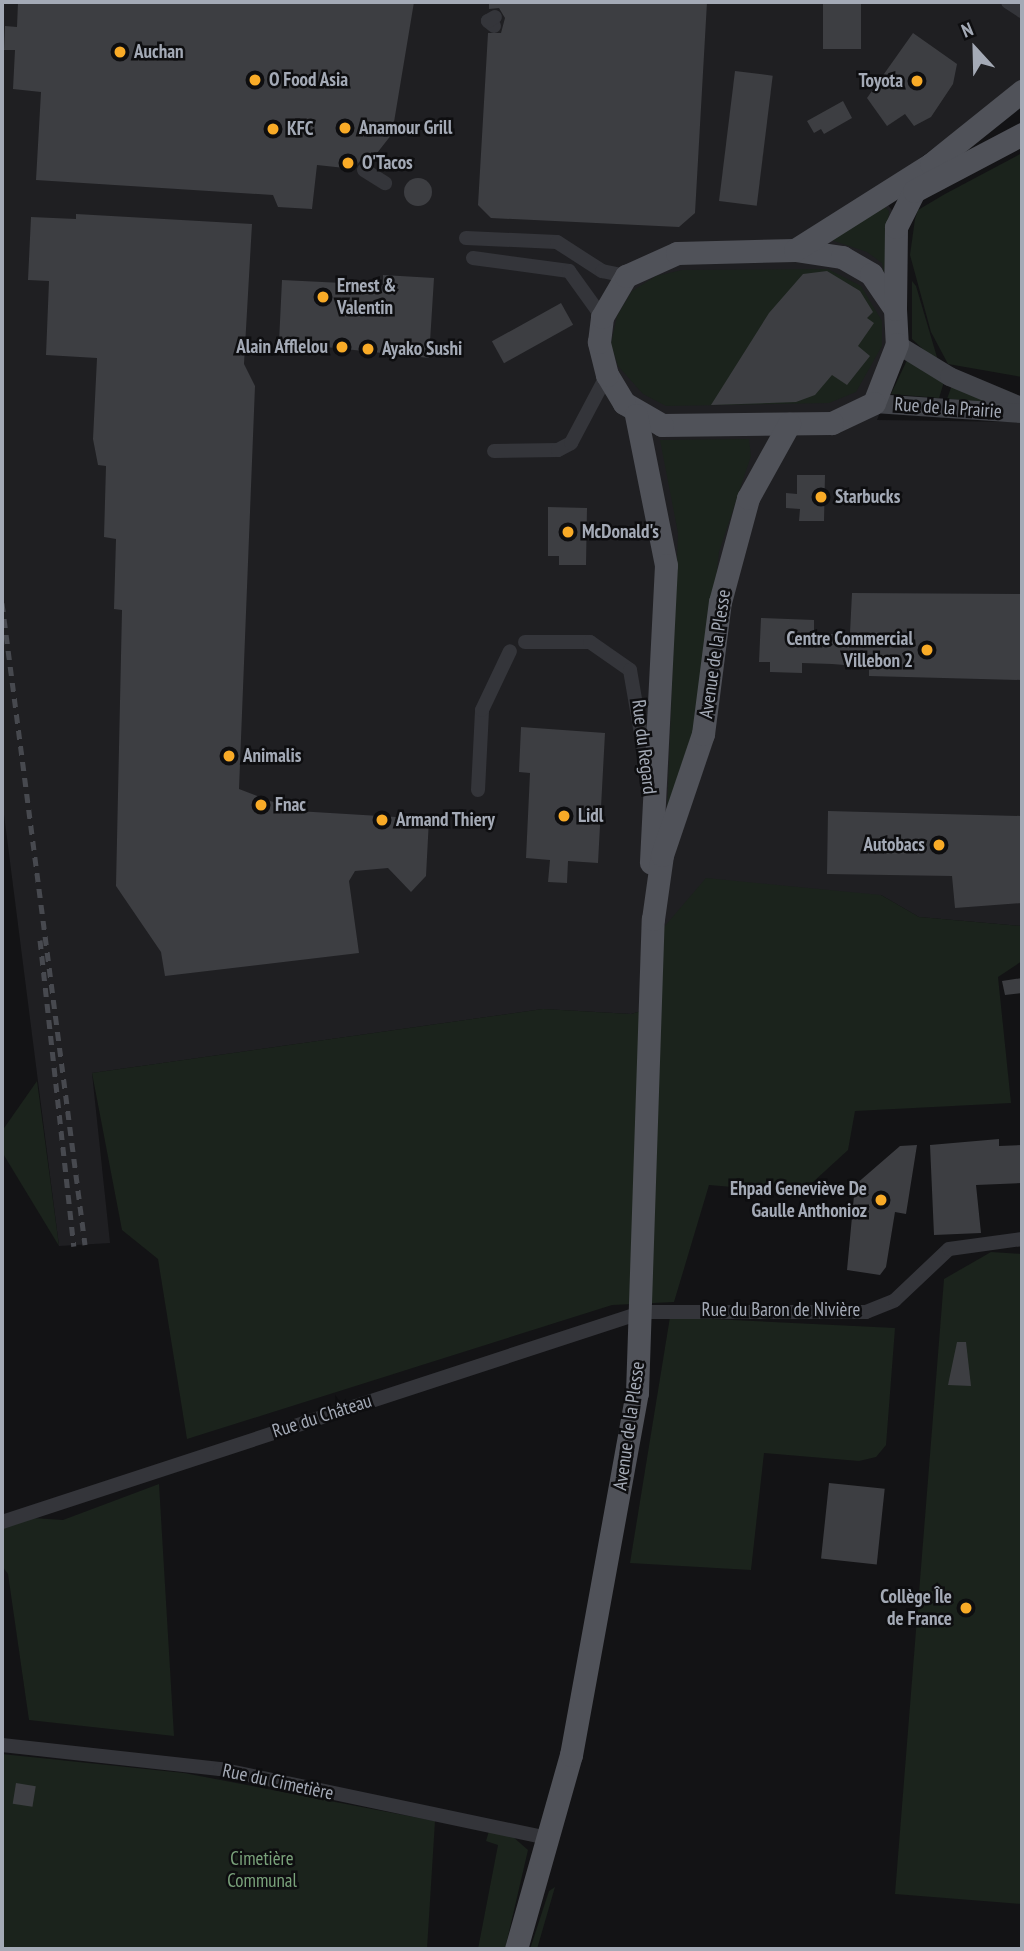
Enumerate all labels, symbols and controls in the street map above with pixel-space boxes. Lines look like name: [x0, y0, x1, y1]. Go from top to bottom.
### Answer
north arrow: [940, 14, 1010, 84]
text: N: [958, 16, 976, 43]
place label: Auchan: [134, 41, 184, 63]
marker: Auchan: [112, 44, 128, 60]
place label: O Food Asia: [269, 69, 349, 91]
place label: Toyota: [858, 70, 903, 92]
marker: O Food Asia: [247, 72, 263, 88]
marker: Toyota: [909, 73, 925, 89]
place label: Anamour Grill: [359, 117, 452, 139]
place label: KFC: [287, 118, 314, 140]
marker: Anamour Grill: [337, 120, 353, 136]
marker: KFC: [265, 121, 281, 137]
place label: O'Tacos: [362, 152, 413, 174]
marker: O'Tacos: [340, 155, 356, 171]
place label: Ernest & Valentin: [337, 275, 396, 319]
marker: Ernest & Valentin: [315, 289, 331, 305]
place label: Alain Afflelou: [236, 336, 328, 358]
place label: Ayako Sushi: [382, 338, 462, 360]
marker: Alain Afflelou: [334, 339, 350, 355]
marker: Ayako Sushi: [360, 341, 376, 357]
street label: Rue de la Prairie: [894, 393, 1002, 423]
place label: Starbucks: [835, 486, 900, 508]
marker: Starbucks: [813, 489, 829, 505]
place label: McDonald's: [582, 521, 659, 543]
marker: McDonald's: [560, 524, 576, 540]
street label: Avenue de la Plesse: [695, 588, 735, 720]
place label: Centre Commercial Villebon 2: [786, 628, 913, 672]
marker: Centre Commercial Villebon 2: [919, 642, 935, 658]
street label: Rue du Regard: [627, 698, 661, 796]
place label: Animalis: [243, 745, 301, 767]
marker: Animalis: [221, 748, 237, 764]
place label: Fnac: [275, 794, 306, 816]
marker: Fnac: [253, 797, 269, 813]
place label: Lidl: [578, 805, 603, 827]
marker: Lidl: [556, 808, 572, 824]
place label: Armand Thiery: [396, 809, 496, 831]
marker: Armand Thiery: [374, 812, 390, 828]
place label: Autobacs: [863, 834, 925, 856]
marker: Autobacs: [931, 837, 947, 853]
place label: Ehpad Geneviève De Gaulle Anthonioz: [730, 1178, 867, 1222]
marker: Ehpad Geneviève De Gaulle Anthonioz: [873, 1192, 889, 1208]
street label: Rue du Baron de Nivière: [702, 1299, 860, 1321]
street label: Avenue de la Plesse: [609, 1360, 649, 1492]
street label: Rue du Château: [269, 1389, 375, 1443]
place label: Collège Île de France: [880, 1586, 952, 1630]
marker: Collège Île de France: [958, 1600, 974, 1616]
street label: Rue du Cimetière: [220, 1759, 336, 1805]
park label: Cimetière Communal: [227, 1848, 297, 1892]

